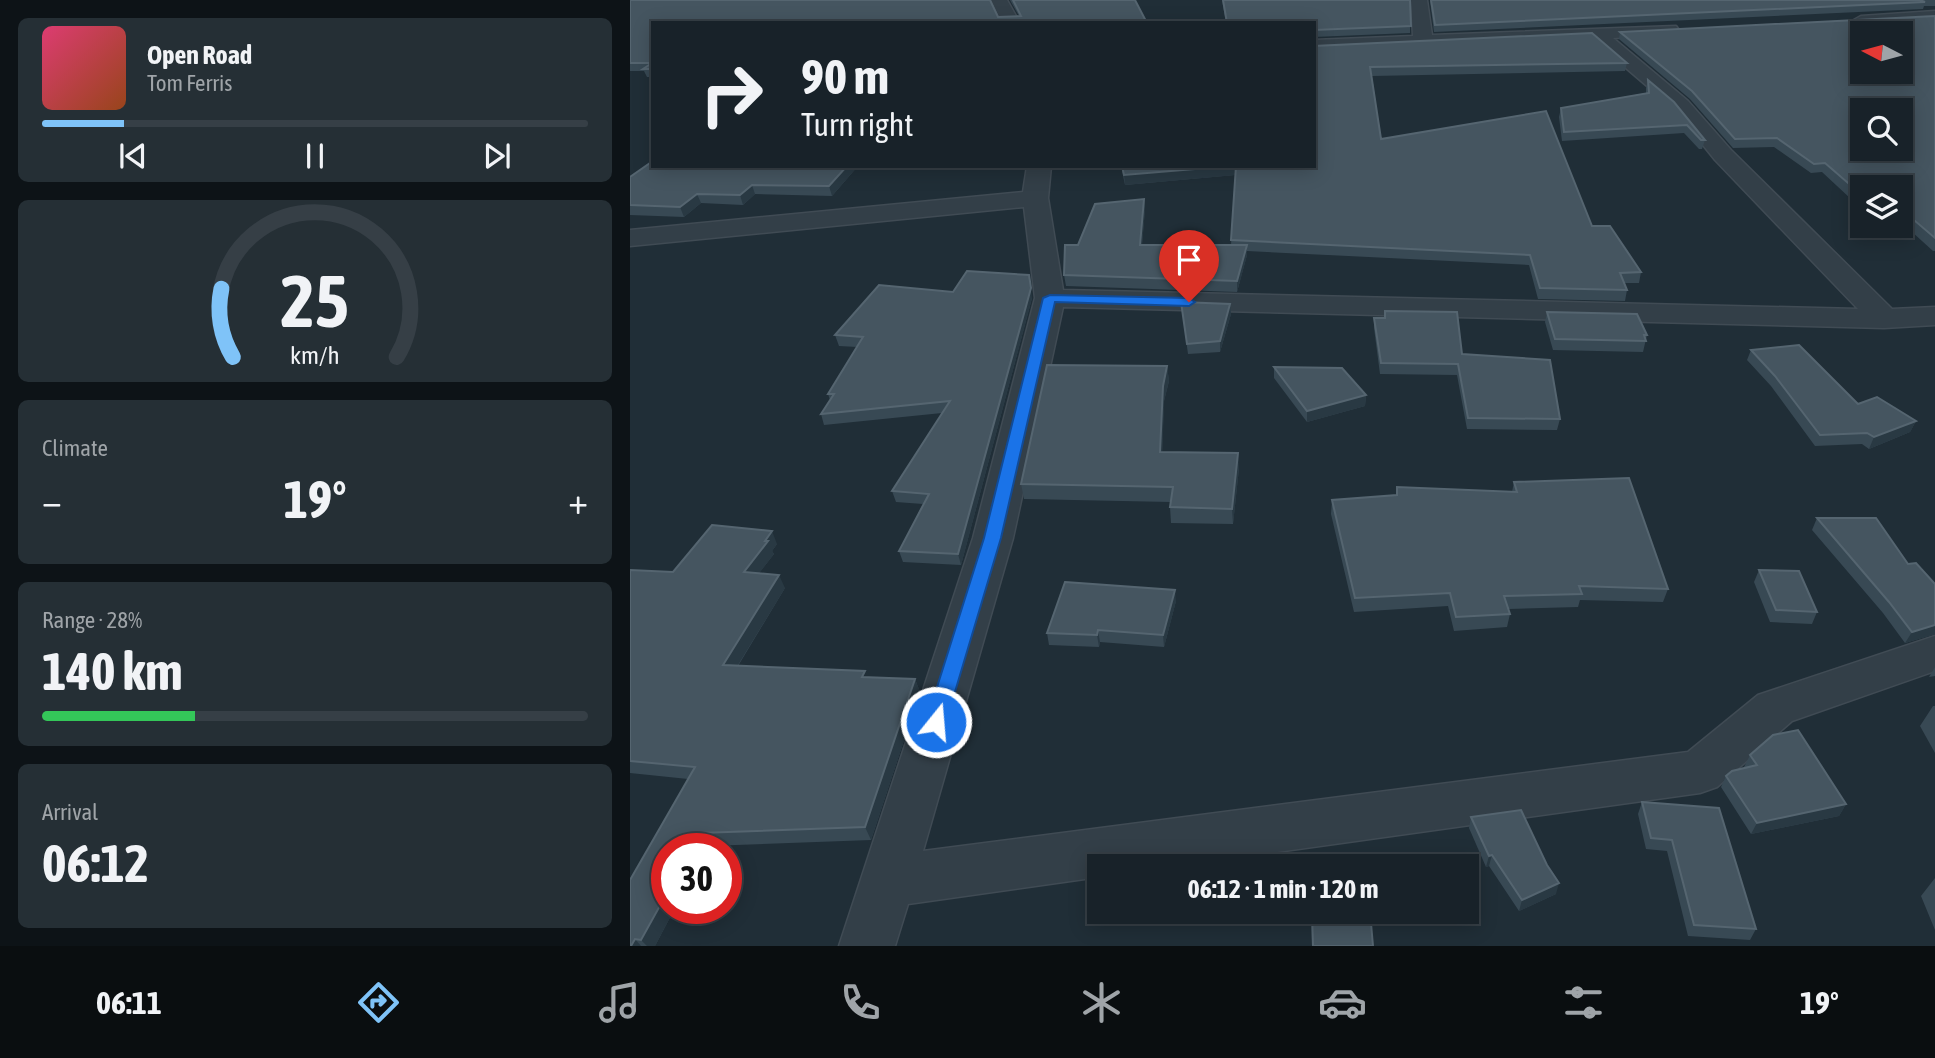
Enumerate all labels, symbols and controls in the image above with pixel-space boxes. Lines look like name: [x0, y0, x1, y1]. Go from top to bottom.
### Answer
north arrow: [1850, 21, 1913, 84]
map controls: [1850, 21, 1913, 238]
text: Open Road: [147, 40, 252, 70]
text: 90 m: [801, 48, 889, 104]
icon: right: [686, 49, 777, 140]
text: Tom Ferris: [147, 70, 232, 96]
button: search: [1850, 98, 1913, 161]
text: Turn right: [801, 106, 914, 143]
icon: previous: [114, 137, 152, 175]
icon: pause: [296, 137, 334, 175]
icon: next: [478, 137, 516, 175]
button: layers: [1850, 175, 1913, 238]
pin: [1159, 230, 1219, 302]
icon: arrive: [1170, 241, 1208, 279]
text: 25: [281, 259, 349, 342]
text: km/h: [290, 341, 340, 369]
text: Climate: [42, 435, 108, 461]
text: 19°: [283, 469, 347, 529]
text: −: [42, 479, 62, 522]
text: +: [568, 479, 588, 522]
text: Range · 28%: [42, 607, 142, 633]
text: 140 km: [42, 641, 183, 701]
position arrow: [899, 685, 973, 759]
text: Arrival: [42, 799, 98, 825]
text: 06:12: [42, 833, 149, 893]
speed limit sign: 30: [651, 833, 742, 924]
text: 06:12 · 1 min · 120 m: [1188, 874, 1378, 904]
icon: directions: [354, 978, 403, 1027]
icon: music: [595, 978, 644, 1027]
icon: phone: [836, 978, 885, 1027]
icon: climate: [1077, 978, 1126, 1027]
icon: car: [1318, 978, 1367, 1027]
icon: filters: [1559, 978, 1608, 1027]
text: 06:11: [96, 984, 162, 1021]
text: 19°: [1800, 984, 1839, 1021]

